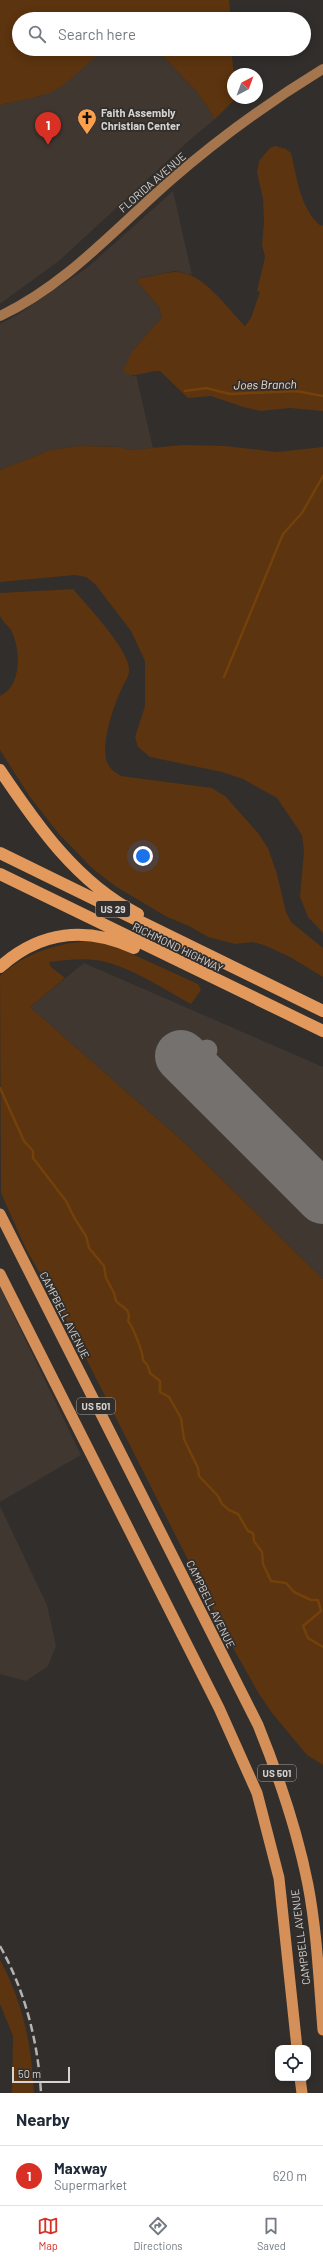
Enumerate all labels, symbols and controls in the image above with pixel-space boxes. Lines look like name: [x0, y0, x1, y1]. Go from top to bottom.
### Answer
search box: [12, 12, 311, 56]
icon: search: [26, 23, 48, 45]
text: Search here: [58, 25, 136, 43]
north arrow: [227, 68, 263, 104]
place label: Faith Assembly Christian Center: [101, 106, 181, 132]
church icon: Faith Assembly Christian Center: [76, 107, 98, 135]
pin: 1: [35, 112, 61, 145]
street label: FLORIDA AVENUE: [116, 149, 188, 215]
water label: Joes Branch: [233, 376, 297, 392]
your location: [133, 846, 153, 866]
road number: US 29: [96, 901, 130, 917]
street label: RICHMOND HIGHWAY: [131, 919, 225, 975]
street label: CAMPBELL AVENUE: [37, 1269, 93, 1361]
road number: US 501: [77, 1398, 115, 1414]
street label: CAMPBELL AVENUE: [184, 1558, 238, 1650]
road number: US 501: [258, 1765, 296, 1781]
street label: CAMPBELL AVENUE: [288, 1888, 312, 1986]
map controls: [275, 2045, 311, 2081]
button: locate: [275, 2045, 311, 2081]
scale bar: [12, 2065, 70, 2084]
text: 50 m: [18, 2067, 41, 2080]
text: Nearby: [16, 2109, 70, 2129]
text: Maxway: [54, 2159, 107, 2177]
text: 1: [27, 2168, 31, 2184]
text: 620 m: [273, 2168, 307, 2184]
text: Supermarket: [54, 2177, 127, 2193]
tab: Map: [37, 2215, 59, 2252]
tab: Directions: [133, 2215, 183, 2252]
tab: Saved: [257, 2215, 286, 2252]

